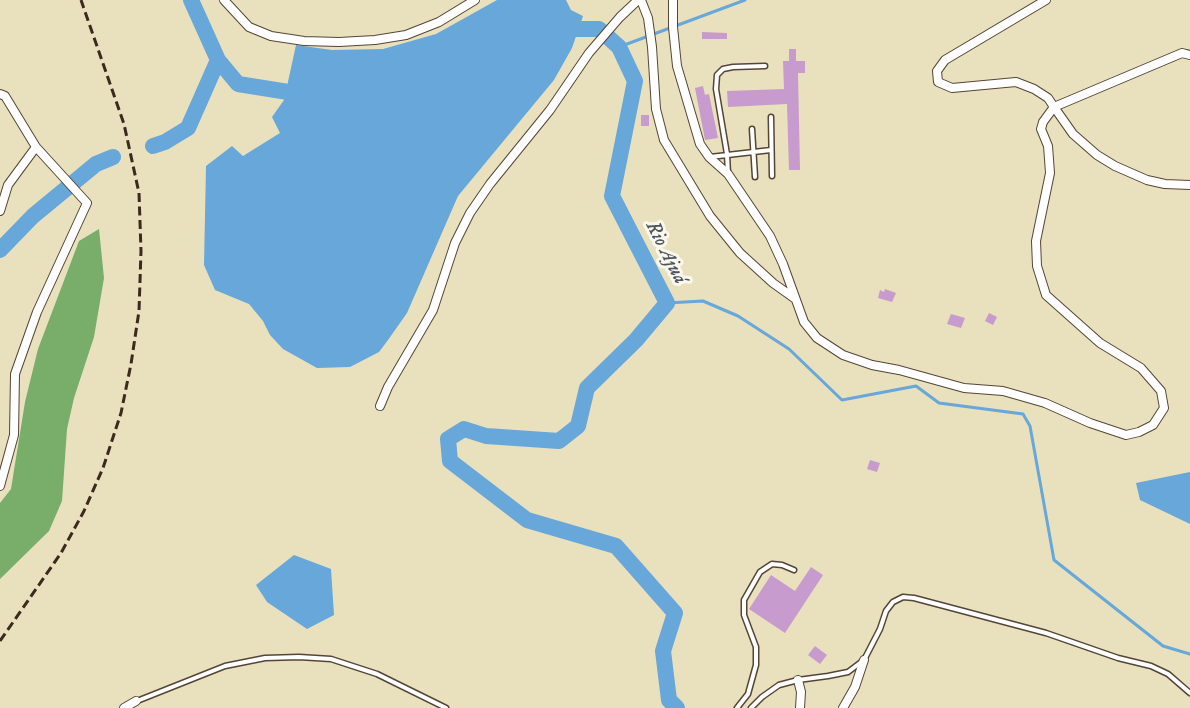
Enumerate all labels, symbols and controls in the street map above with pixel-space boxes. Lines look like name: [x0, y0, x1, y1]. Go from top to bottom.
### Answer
water label: Rio Ajuá: [639, 218, 691, 288]

